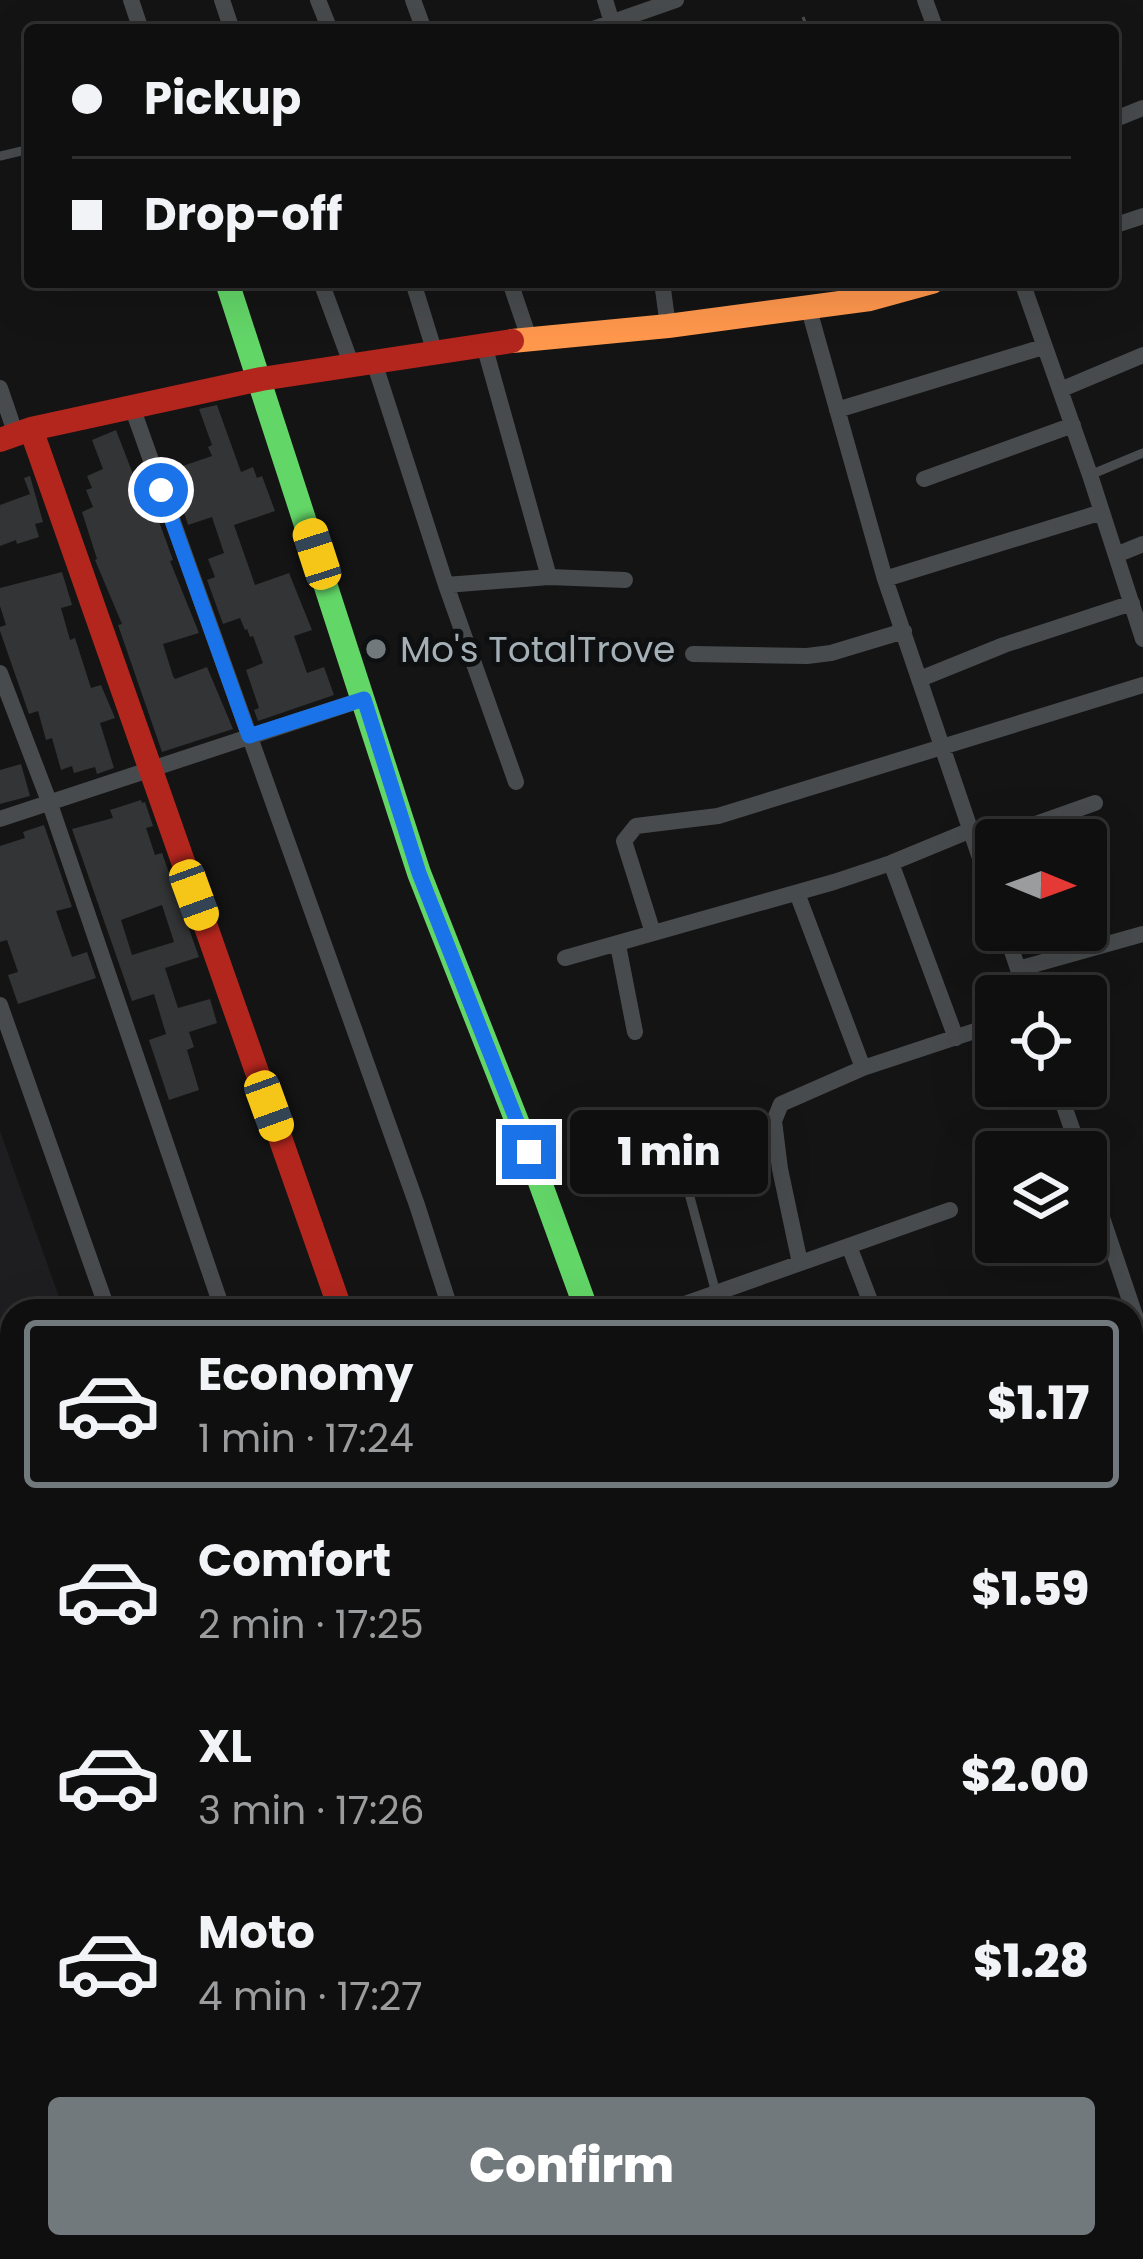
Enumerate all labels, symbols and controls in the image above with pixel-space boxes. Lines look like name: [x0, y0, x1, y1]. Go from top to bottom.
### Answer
text: Pickup: [144, 67, 301, 130]
text: Drop-off: [144, 183, 342, 246]
route start: [134, 463, 188, 517]
car: [289, 514, 345, 594]
place label: Mo's TotalTrove: [400, 624, 675, 675]
marker: Mo's TotalTrove: [363, 636, 389, 662]
north arrow: [975, 819, 1107, 951]
map controls: [975, 819, 1107, 1263]
car: [165, 855, 223, 935]
button: locate: [975, 975, 1107, 1107]
car: [240, 1066, 298, 1146]
callout: 1 min: [571, 1110, 769, 1194]
text: 1 min: [618, 1124, 720, 1179]
route end: [502, 1125, 556, 1179]
button: layers: [975, 1131, 1107, 1263]
text: Economy: [198, 1343, 413, 1406]
icon: car: [54, 1350, 162, 1458]
text: $1.17: [987, 1372, 1089, 1435]
text: 1 min · 17:24: [198, 1411, 414, 1466]
text: Comfort: [198, 1529, 391, 1592]
icon: car: [54, 1536, 162, 1644]
text: $1.59: [972, 1558, 1089, 1621]
text: 2 min · 17:25: [198, 1597, 424, 1652]
text: XL: [198, 1715, 252, 1778]
icon: car: [54, 1722, 162, 1830]
text: $2.00: [961, 1744, 1089, 1807]
text: 3 min · 17:26: [198, 1783, 424, 1838]
text: Moto: [198, 1901, 315, 1964]
icon: car: [54, 1908, 162, 2016]
text: $1.28: [973, 1930, 1089, 1993]
text: 4 min · 17:27: [198, 1969, 423, 2024]
button: Confirm: [48, 2097, 1095, 2235]

